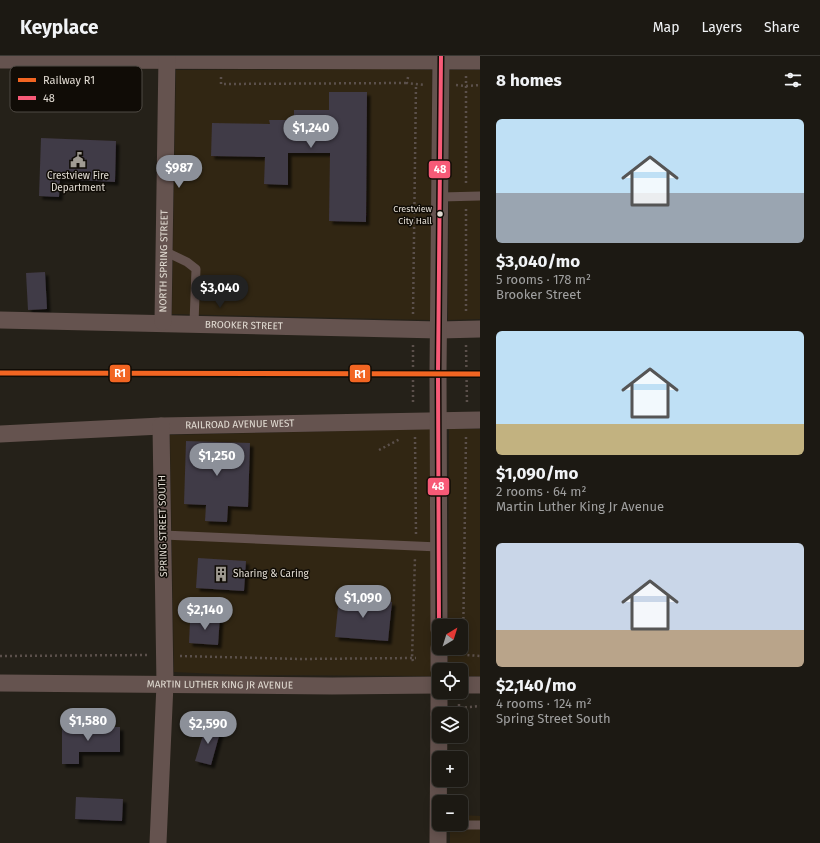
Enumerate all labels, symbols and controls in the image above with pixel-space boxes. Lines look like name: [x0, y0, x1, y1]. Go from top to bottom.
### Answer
text: Keyplace: [20, 16, 98, 39]
text: Map: [653, 19, 679, 36]
text: Layers: [701, 19, 742, 36]
text: Share: [764, 19, 800, 36]
legend: [10, 66, 142, 112]
icon: filters: [782, 69, 804, 91]
text: 8 homes: [496, 70, 562, 91]
text: Railway R1: [43, 74, 95, 87]
text: 48: [43, 92, 55, 105]
pin: $1,240: [278, 115, 344, 149]
text: $1,240: [292, 120, 330, 135]
icon: home: [614, 145, 686, 217]
public building icon: Crestview Fire Department: [69, 151, 87, 169]
pin: $987: [155, 155, 203, 189]
text: $987: [165, 160, 193, 175]
line badge: 48: [428, 160, 451, 179]
text: 48: [434, 163, 447, 176]
place label: Crestview Fire Department: [47, 170, 109, 194]
place label: Crestview City Hall: [393, 204, 433, 226]
street label: NORTH SPRING STREET: [157, 209, 171, 312]
marker: Crestview City Hall: [435, 209, 445, 219]
text: $3,040/mo: [496, 251, 580, 272]
text: 5 rooms · 178 m²: [496, 272, 591, 287]
pin: $3,040: [187, 275, 253, 309]
text: $3,040: [200, 280, 240, 295]
text: Brooker Street: [496, 287, 581, 302]
street label: BROOKER STREET: [205, 319, 284, 332]
icon: home: [614, 357, 686, 429]
line badge: R1: [109, 364, 131, 383]
line badge: R1: [349, 364, 371, 383]
text: R1: [114, 367, 126, 380]
text: R1: [354, 368, 366, 381]
street label: RAILROAD AVENUE WEST: [185, 417, 295, 432]
pin: $1,250: [184, 443, 250, 477]
text: $1,250: [198, 448, 236, 463]
text: $1,090/mo: [496, 463, 578, 484]
street label: SPRING STREET SOUTH: [156, 475, 170, 577]
line badge: 48: [427, 477, 450, 496]
text: 48: [432, 480, 445, 493]
text: 2 rooms · 64 m²: [496, 484, 586, 499]
text: Martin Luther King Jr Avenue: [496, 499, 664, 514]
building icon: Sharing & Caring: [212, 565, 230, 583]
place label: Sharing & Caring: [233, 568, 310, 580]
icon: home: [614, 569, 686, 641]
pin: $1,090: [330, 585, 396, 619]
text: $1,090: [344, 590, 382, 605]
pin: $2,140: [172, 597, 238, 631]
text: $2,140: [187, 602, 223, 617]
north arrow: [432, 619, 468, 655]
map controls: [432, 619, 468, 831]
button: locate: [432, 663, 468, 699]
text: $2,140/mo: [496, 675, 576, 696]
street label: MARTIN LUTHER KING JR AVENUE: [147, 678, 293, 692]
text: 4 rooms · 124 m²: [496, 696, 592, 711]
button: layers: [432, 707, 468, 743]
pin: $1,580: [55, 708, 121, 742]
pin: $2,590: [175, 711, 241, 745]
text: Spring Street South: [496, 711, 611, 726]
text: $1,580: [69, 713, 107, 728]
text: $2,590: [189, 716, 227, 731]
button: +: [432, 751, 468, 787]
button: −: [432, 795, 468, 831]

